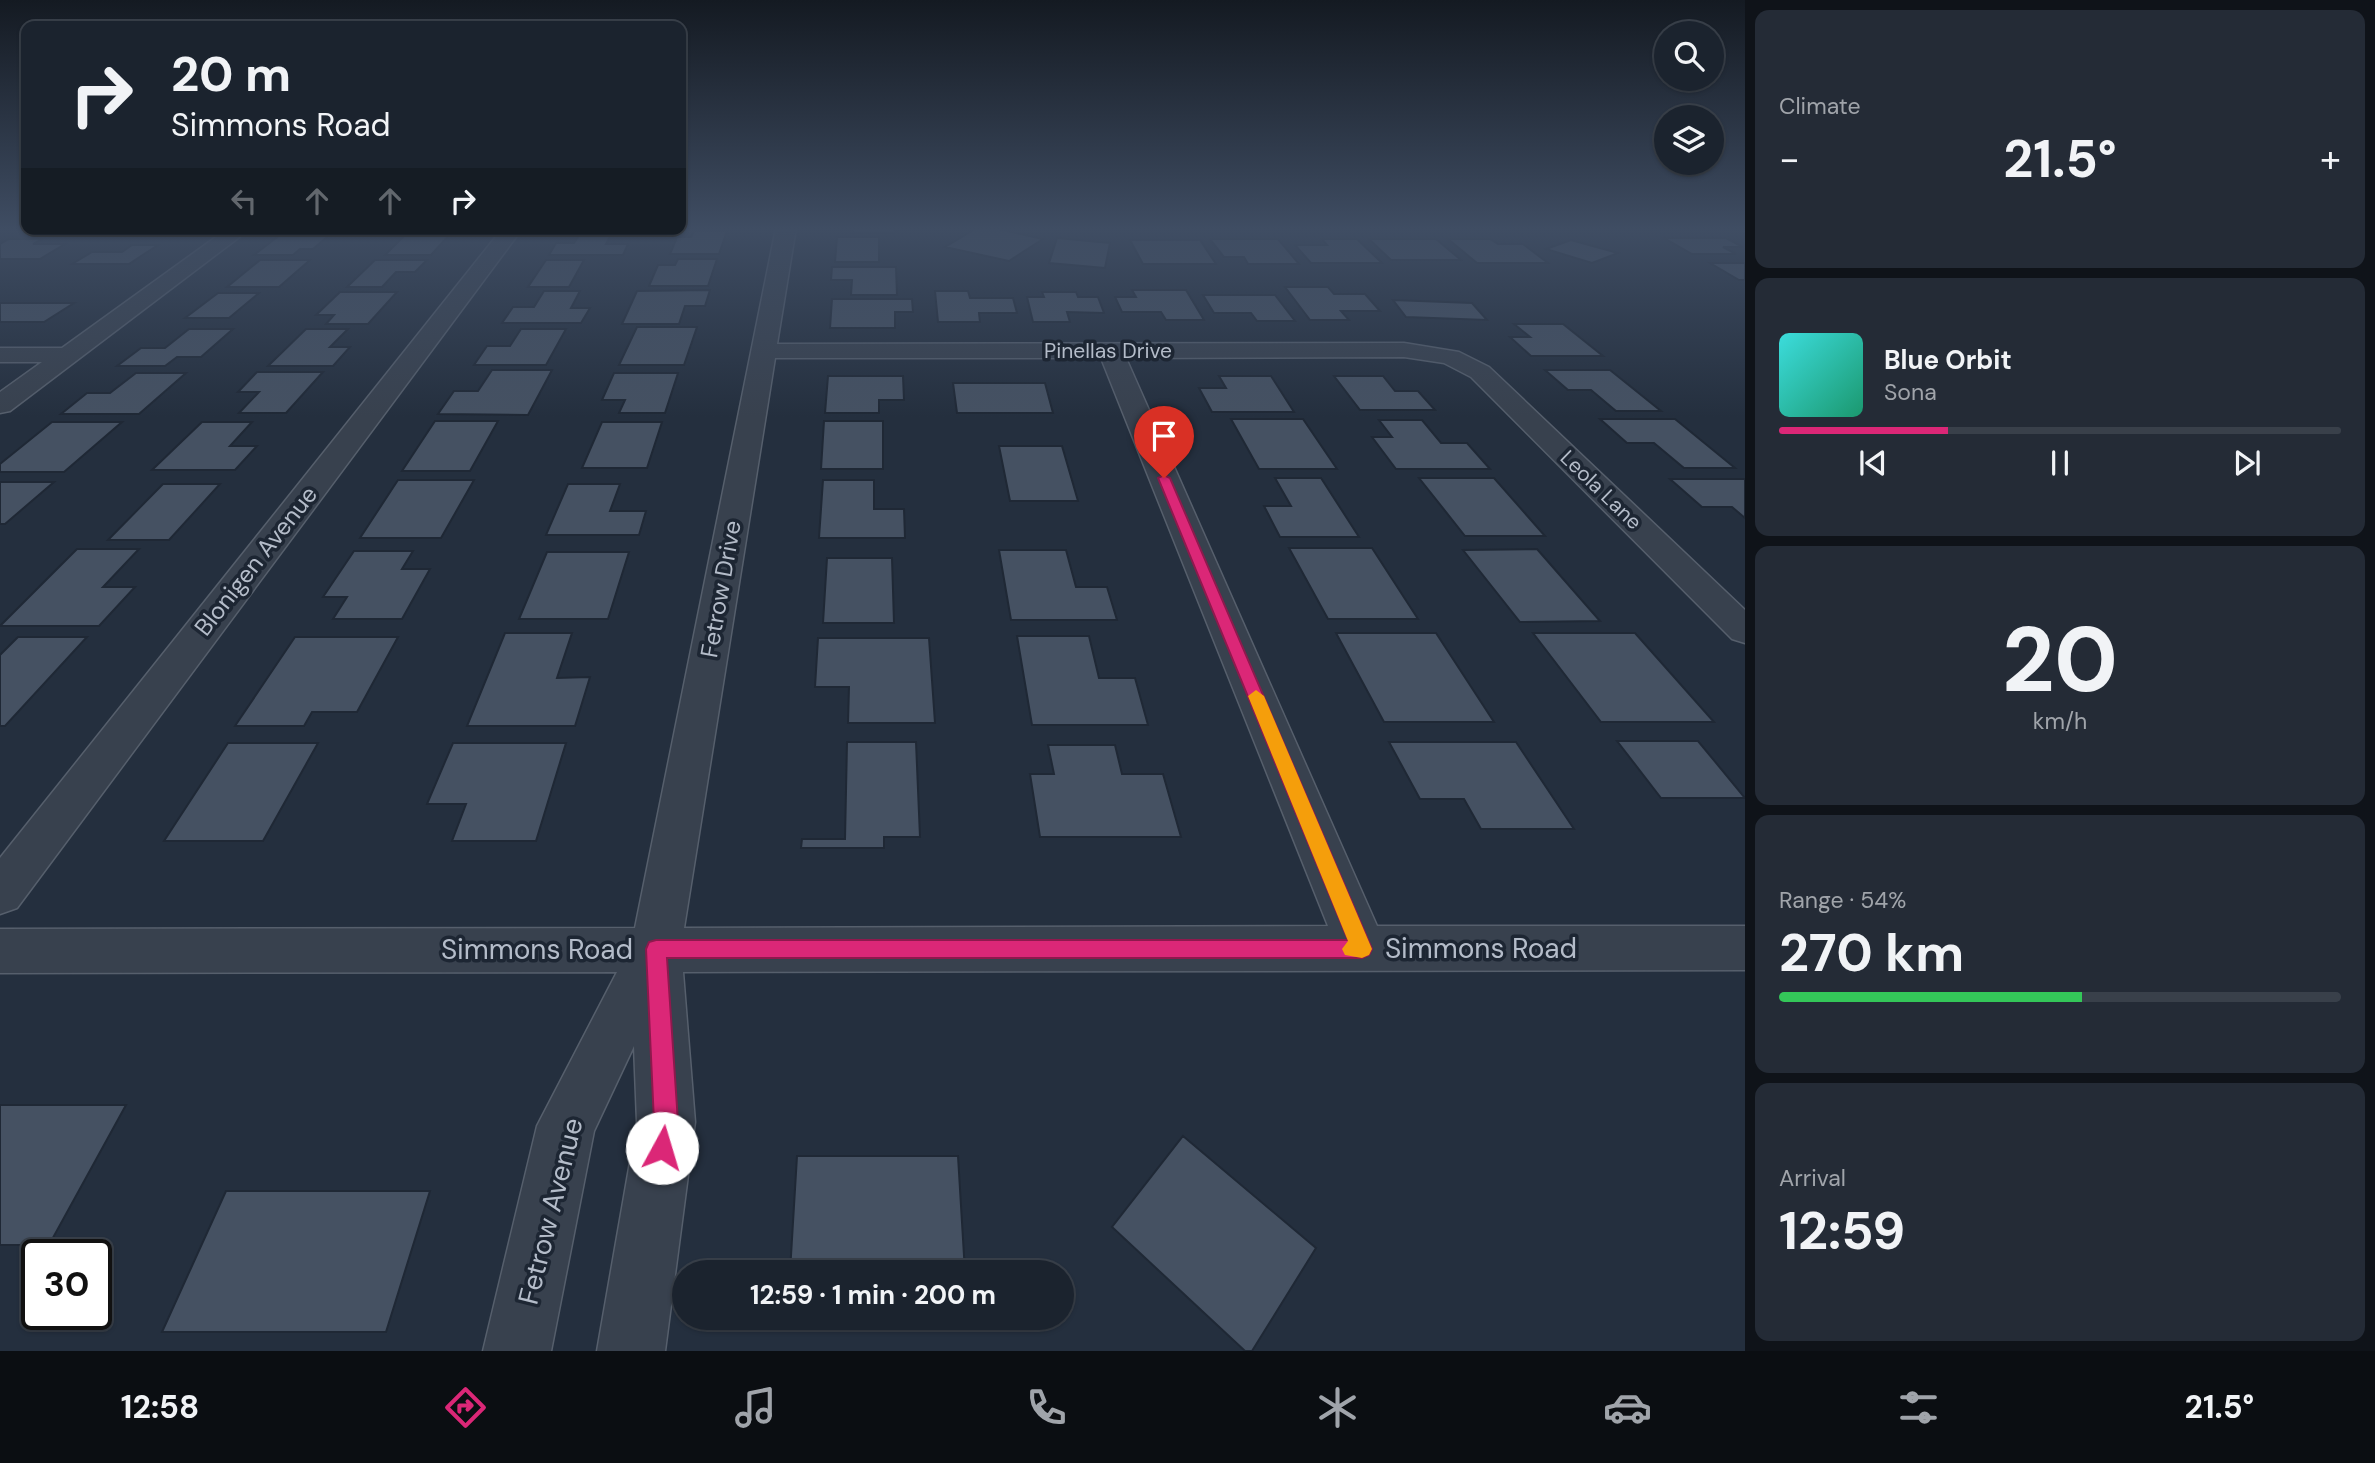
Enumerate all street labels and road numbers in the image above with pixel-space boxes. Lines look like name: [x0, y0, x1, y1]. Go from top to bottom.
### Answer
street label: Pinellas Drive: [1044, 337, 1172, 365]
street label: Leola Lane: [1554, 444, 1648, 536]
street label: Blonigen Avenue: [187, 479, 324, 642]
street label: Fetrow Drive: [693, 518, 748, 660]
street label: Simmons Road: [1385, 930, 1577, 967]
street label: Simmons Road: [441, 931, 633, 968]
street label: Fetrow Avenue: [509, 1114, 591, 1308]

